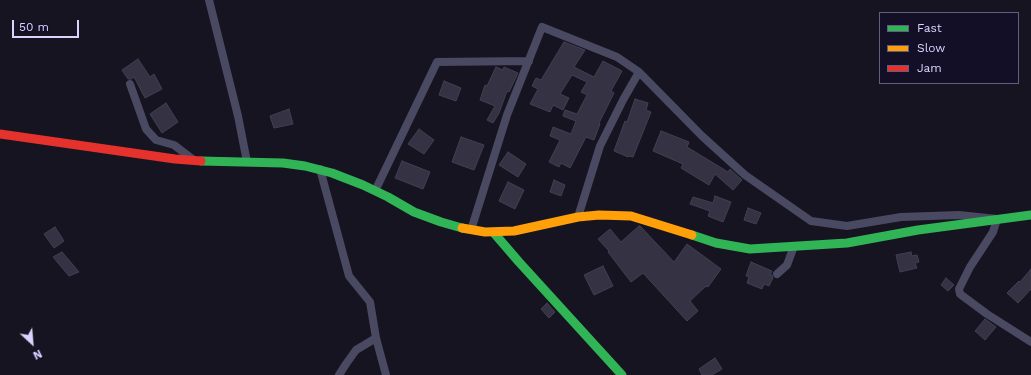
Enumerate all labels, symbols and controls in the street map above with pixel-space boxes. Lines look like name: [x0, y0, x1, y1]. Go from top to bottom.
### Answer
scale bar: [14, 12, 81, 38]
legend: [879, 12, 1019, 84]
text: 50 m: [19, 20, 49, 34]
text: Fast: [917, 21, 942, 35]
text: Slow: [917, 41, 945, 55]
text: Jam: [917, 61, 942, 75]
north arrow: [12, 323, 52, 363]
text: N: [31, 347, 44, 362]

